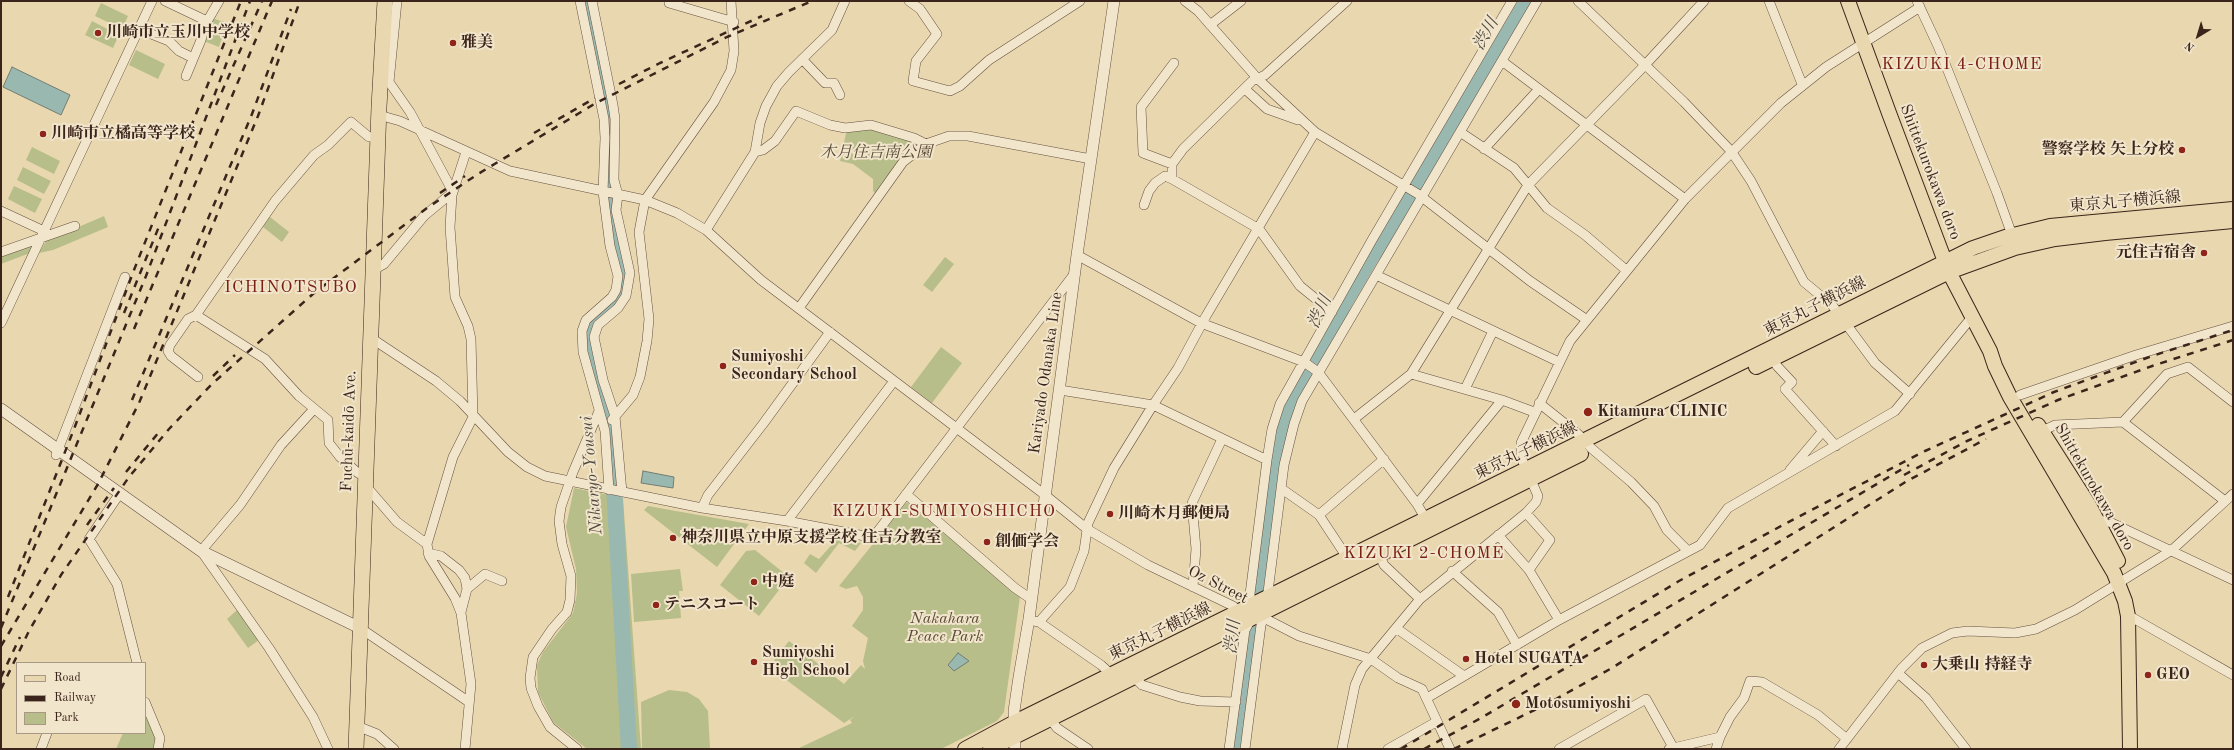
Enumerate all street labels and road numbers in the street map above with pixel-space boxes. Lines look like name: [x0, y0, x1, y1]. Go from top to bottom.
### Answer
street label: Shittekurokawa doro: [1895, 101, 1965, 243]
street label: 東京丸子横浜線: [2068, 188, 2182, 216]
street label: 東京丸子横浜線: [1761, 273, 1869, 341]
street label: Kariyado Odanaka Line: [1025, 291, 1067, 455]
street label: Fuchū-kaidō Ave.: [337, 370, 361, 492]
street label: 東京丸子横浜線: [1471, 418, 1581, 484]
street label: Shittekurokawa doro: [2050, 420, 2138, 554]
street label: Oz Street: [1185, 562, 1251, 608]
street label: 東京丸子横浜線: [1105, 599, 1215, 665]

